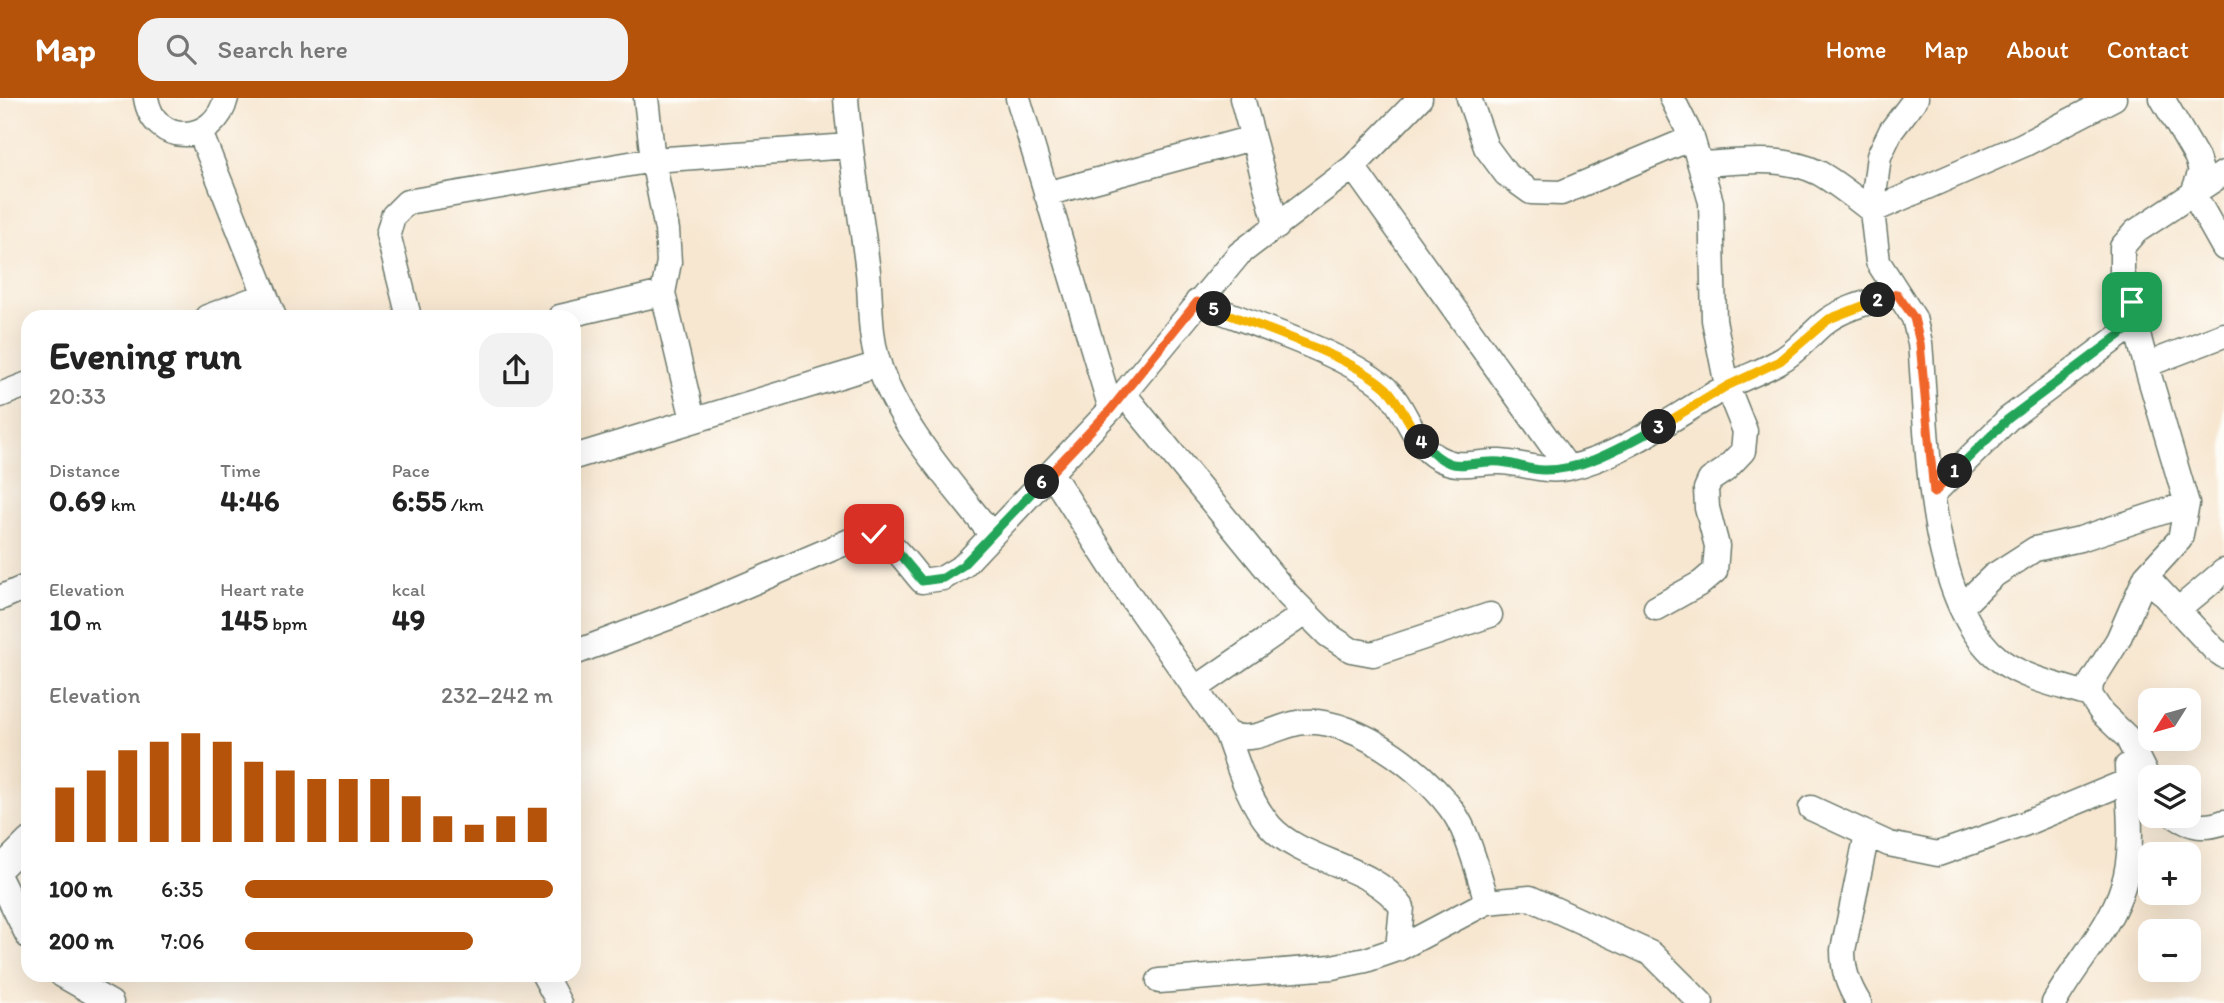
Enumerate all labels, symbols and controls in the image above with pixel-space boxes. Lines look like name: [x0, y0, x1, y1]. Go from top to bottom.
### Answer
search box: [138, 18, 628, 81]
text: Map: [35, 30, 96, 69]
icon: search: [162, 30, 200, 68]
text: Search here: [218, 33, 348, 65]
text: Home: [1826, 35, 1886, 64]
text: Map: [1924, 35, 1968, 64]
text: About: [2006, 35, 2069, 64]
text: Contact: [2107, 35, 2189, 64]
pin: [2102, 272, 2162, 332]
pin: 2: [1860, 282, 1896, 318]
icon: arrive: [2113, 283, 2151, 321]
text: 2: [1873, 288, 1883, 311]
pin: 5: [1196, 292, 1232, 326]
text: 5: [1209, 297, 1218, 320]
text: Evening run: [49, 333, 242, 379]
button: share: [479, 333, 553, 407]
text: 20:33: [49, 382, 106, 410]
pin: 3: [1642, 410, 1676, 444]
text: 3: [1653, 415, 1664, 438]
pin: 4: [1404, 424, 1440, 460]
text: 4: [1416, 430, 1427, 453]
pin: 1: [1938, 454, 1972, 488]
text: Distance: [49, 459, 120, 482]
text: Time: [220, 459, 261, 482]
text: Pace: [392, 459, 430, 482]
text: 1: [1950, 459, 1959, 482]
pin: 6: [1024, 464, 1060, 500]
text: 6: [1036, 470, 1047, 493]
text: 0.69: [49, 482, 106, 519]
text: 4:46: [220, 482, 280, 519]
text: 6:55: [392, 482, 446, 519]
text: km: [106, 493, 136, 516]
text: /km: [446, 493, 484, 516]
pin: [844, 504, 904, 564]
icon: check: [855, 515, 893, 553]
text: Elevation: [49, 578, 125, 601]
text: Heart rate: [220, 578, 304, 601]
text: kcal: [392, 578, 425, 601]
text: 10: [49, 601, 81, 638]
text: 145: [220, 601, 268, 638]
text: 49: [392, 601, 425, 638]
text: m: [81, 612, 102, 635]
text: bpm: [268, 612, 308, 635]
text: Elevation: [49, 681, 140, 709]
text: 232–242 m: [441, 681, 553, 709]
north arrow: [2138, 688, 2202, 751]
map controls: [2138, 688, 2201, 982]
button: layers: [2138, 765, 2201, 828]
button: +: [2138, 842, 2201, 905]
text: 100 m: [49, 875, 113, 903]
text: 6:35: [161, 875, 203, 903]
button: −: [2138, 919, 2201, 982]
text: 200 m: [49, 927, 114, 955]
text: 7:06: [161, 927, 204, 955]

